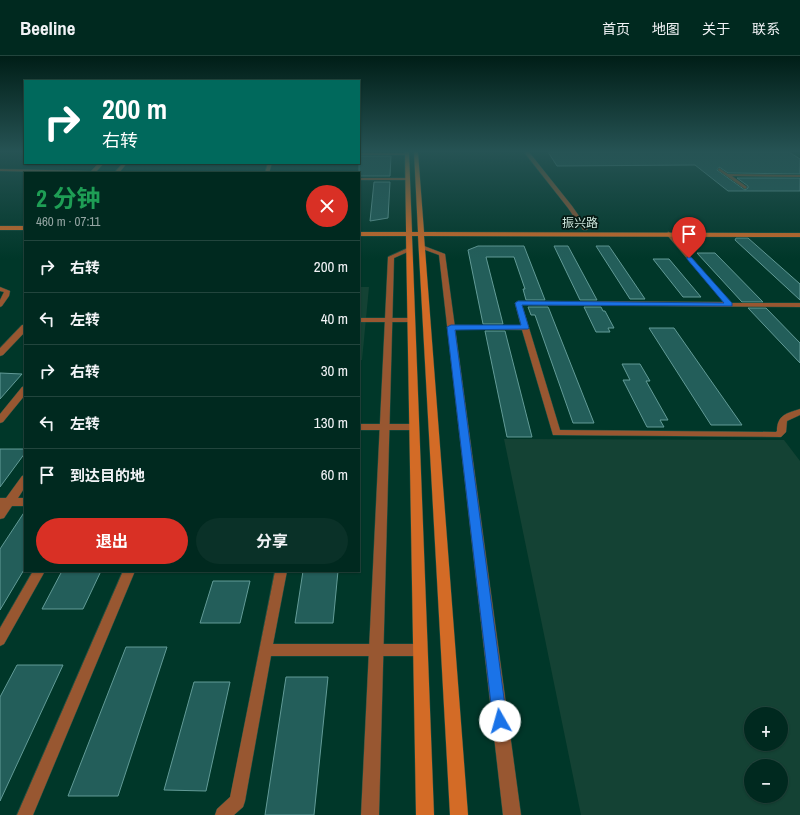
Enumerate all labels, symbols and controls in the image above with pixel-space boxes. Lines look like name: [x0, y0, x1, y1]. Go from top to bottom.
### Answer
text: Beeline: [20, 15, 75, 41]
text: 首页: [602, 20, 630, 38]
text: 地图: [652, 20, 680, 38]
text: 关于: [702, 20, 730, 38]
text: 联系: [752, 20, 780, 38]
text: 200 m: [102, 90, 167, 128]
icon: right: [36, 96, 88, 148]
text: 右转: [102, 128, 138, 153]
text: 2 分钟: [36, 182, 100, 214]
button: close: [306, 185, 348, 227]
text: 460 m · 07:11: [36, 213, 100, 230]
street label: 振兴路: [562, 215, 598, 231]
pin: [672, 217, 706, 258]
icon: arrive: [678, 223, 700, 245]
icon: right: [36, 256, 58, 278]
text: 200 m: [314, 256, 348, 277]
text: 右转: [70, 257, 100, 278]
icon: left: [36, 308, 58, 330]
text: 40 m: [321, 308, 348, 329]
text: 左转: [70, 309, 100, 330]
icon: right: [36, 360, 58, 382]
text: 30 m: [321, 360, 348, 381]
text: 右转: [70, 361, 100, 382]
icon: left: [36, 412, 58, 434]
text: 130 m: [314, 412, 348, 433]
text: 左转: [70, 413, 100, 434]
icon: arrive: [36, 464, 58, 486]
text: 60 m: [321, 464, 348, 485]
text: 到达目的地: [70, 465, 145, 486]
button: 退出: [36, 518, 188, 564]
button: 分享: [196, 518, 348, 564]
position arrow: [479, 700, 521, 742]
map controls: [744, 707, 788, 803]
button: +: [744, 707, 788, 751]
button: −: [744, 759, 788, 803]

